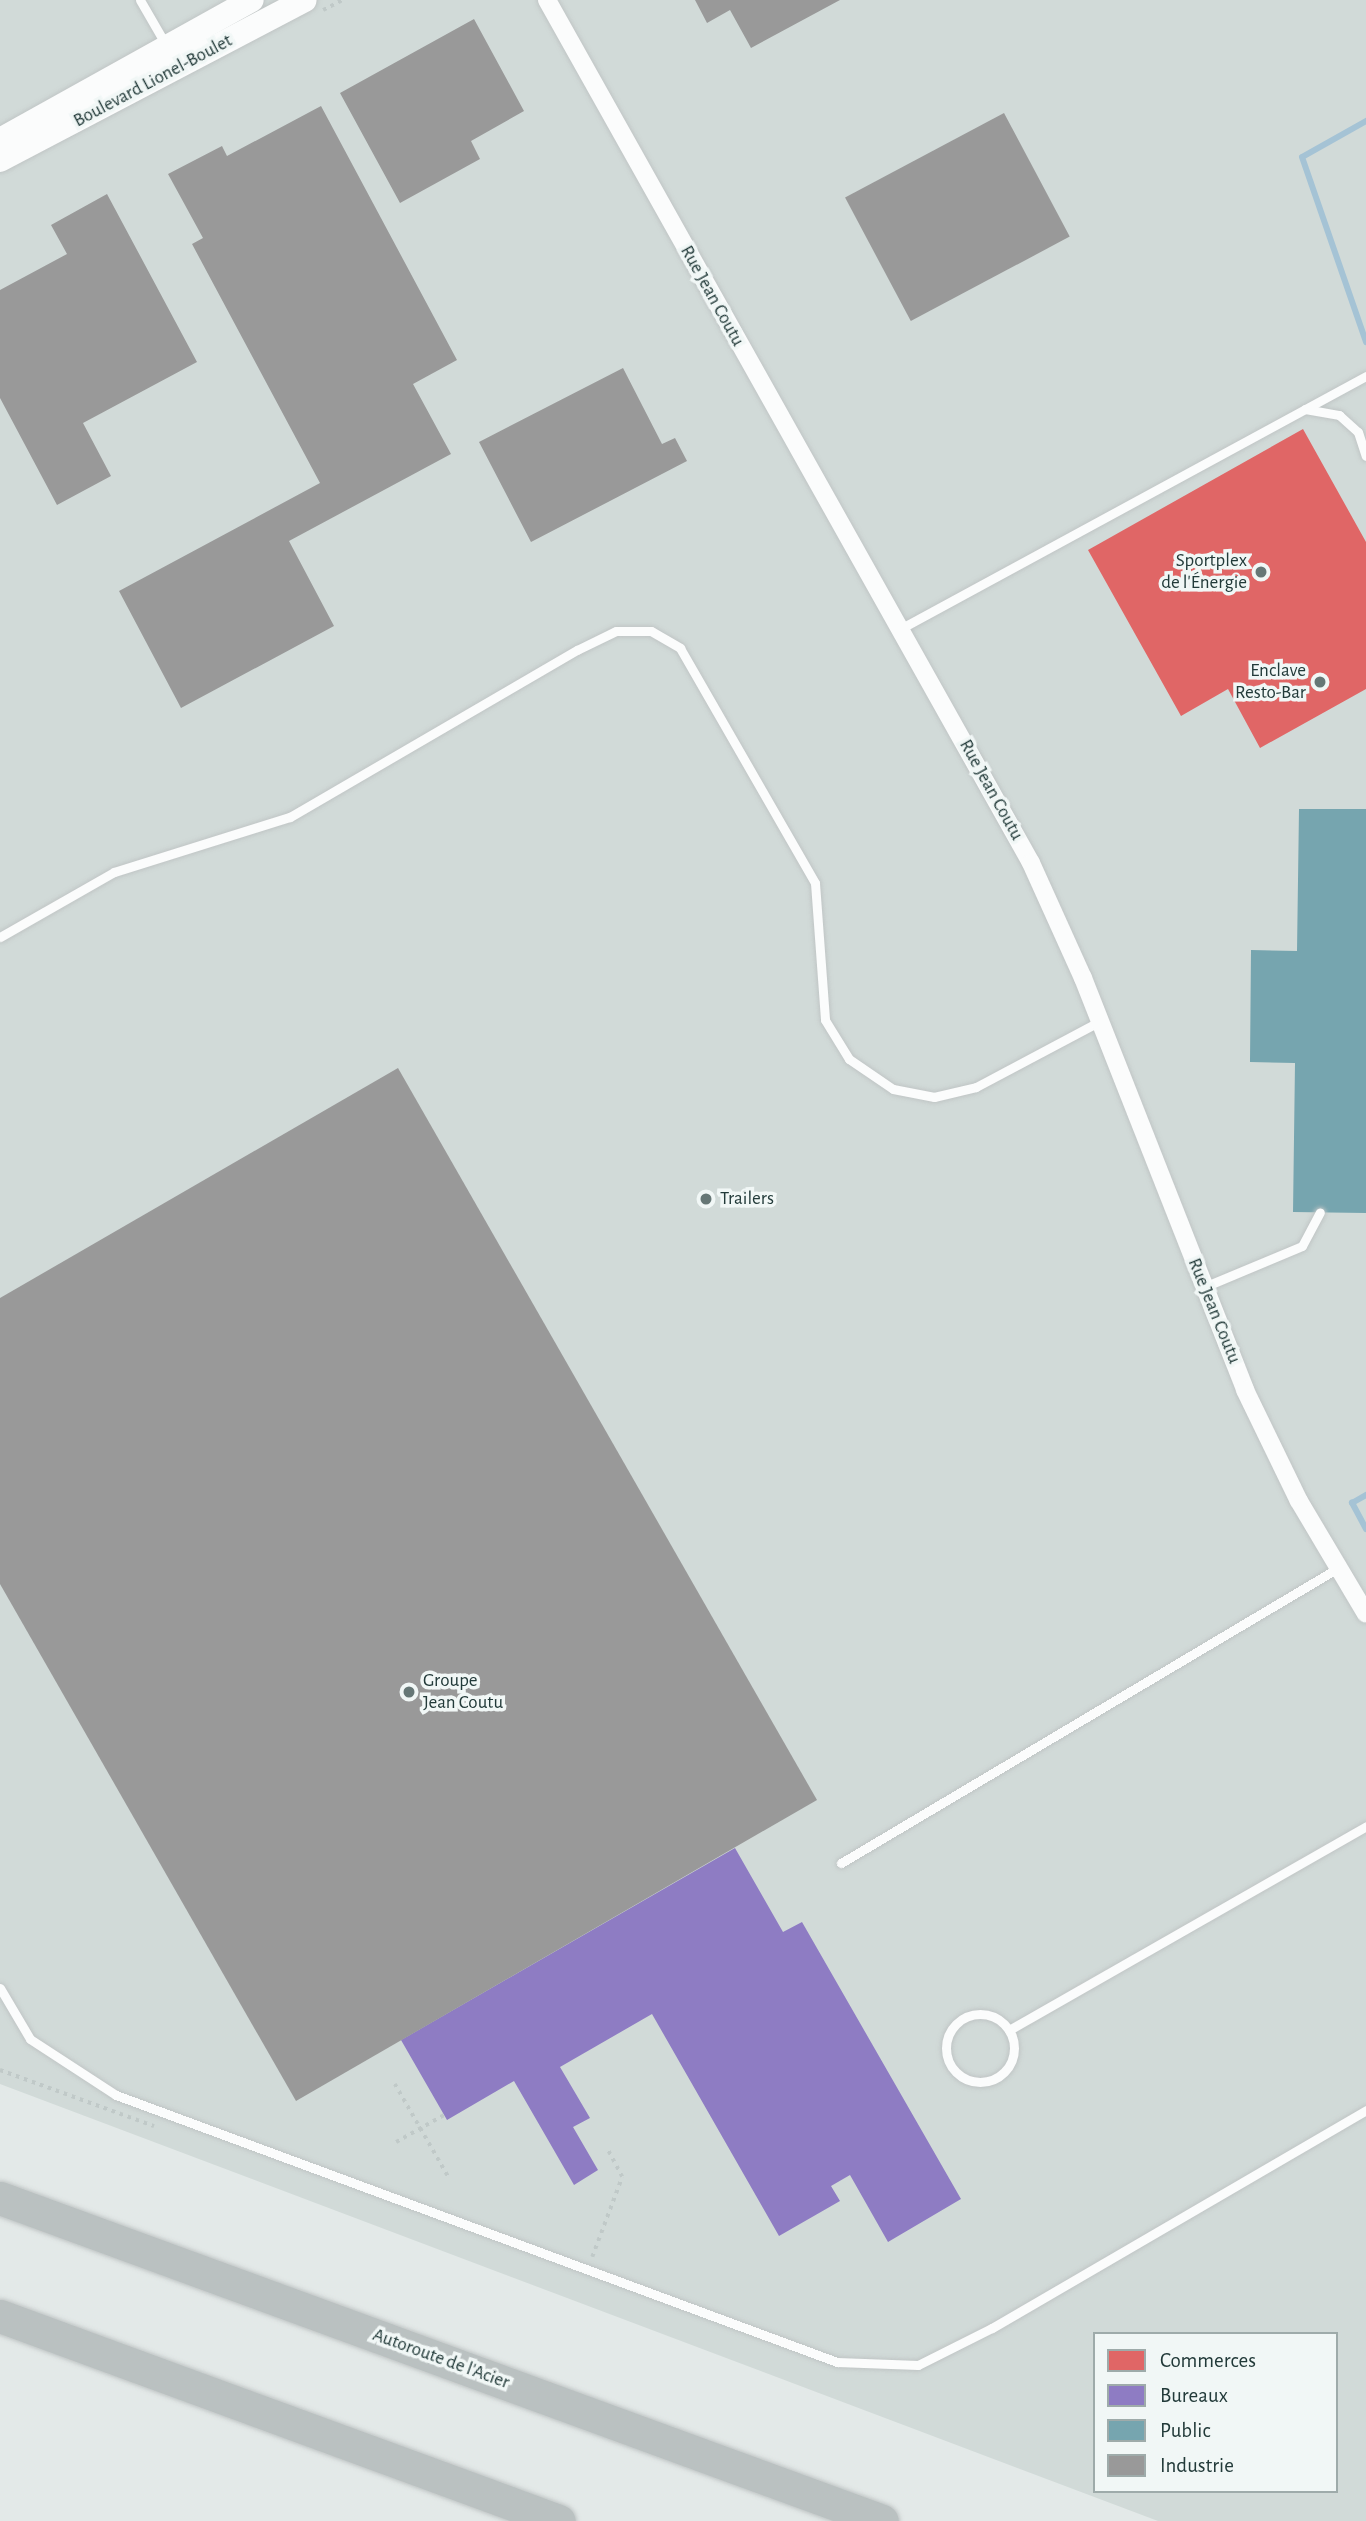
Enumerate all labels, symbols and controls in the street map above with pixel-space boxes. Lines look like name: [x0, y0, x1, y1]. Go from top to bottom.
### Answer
street label: Boulevard Lionel-Boulet: [70, 29, 236, 133]
street label: Rue Jean Coutu: [675, 242, 749, 350]
place label: Sportplex de l'Énergie: [1161, 550, 1247, 594]
marker: Sportplex de l'Énergie: [1253, 564, 1269, 580]
place label: Enclave Resto-Bar: [1235, 660, 1306, 704]
marker: Enclave Resto-Bar: [1312, 674, 1328, 690]
street label: Rue Jean Coutu: [954, 736, 1028, 844]
place label: Trailers: [720, 1188, 774, 1210]
marker: Trailers: [698, 1191, 714, 1207]
street label: Rue Jean Coutu: [1182, 1255, 1246, 1367]
place label: Groupe Jean Coutu: [423, 1670, 503, 1714]
marker: Groupe Jean Coutu: [401, 1684, 417, 1700]
street label: Autoroute de l'Acier: [369, 2324, 513, 2394]
legend: [1093, 2332, 1338, 2493]
text: Commerces: [1160, 2350, 1256, 2371]
text: Bureaux: [1160, 2385, 1228, 2406]
text: Public: [1160, 2420, 1210, 2441]
text: Industrie: [1160, 2455, 1234, 2476]

